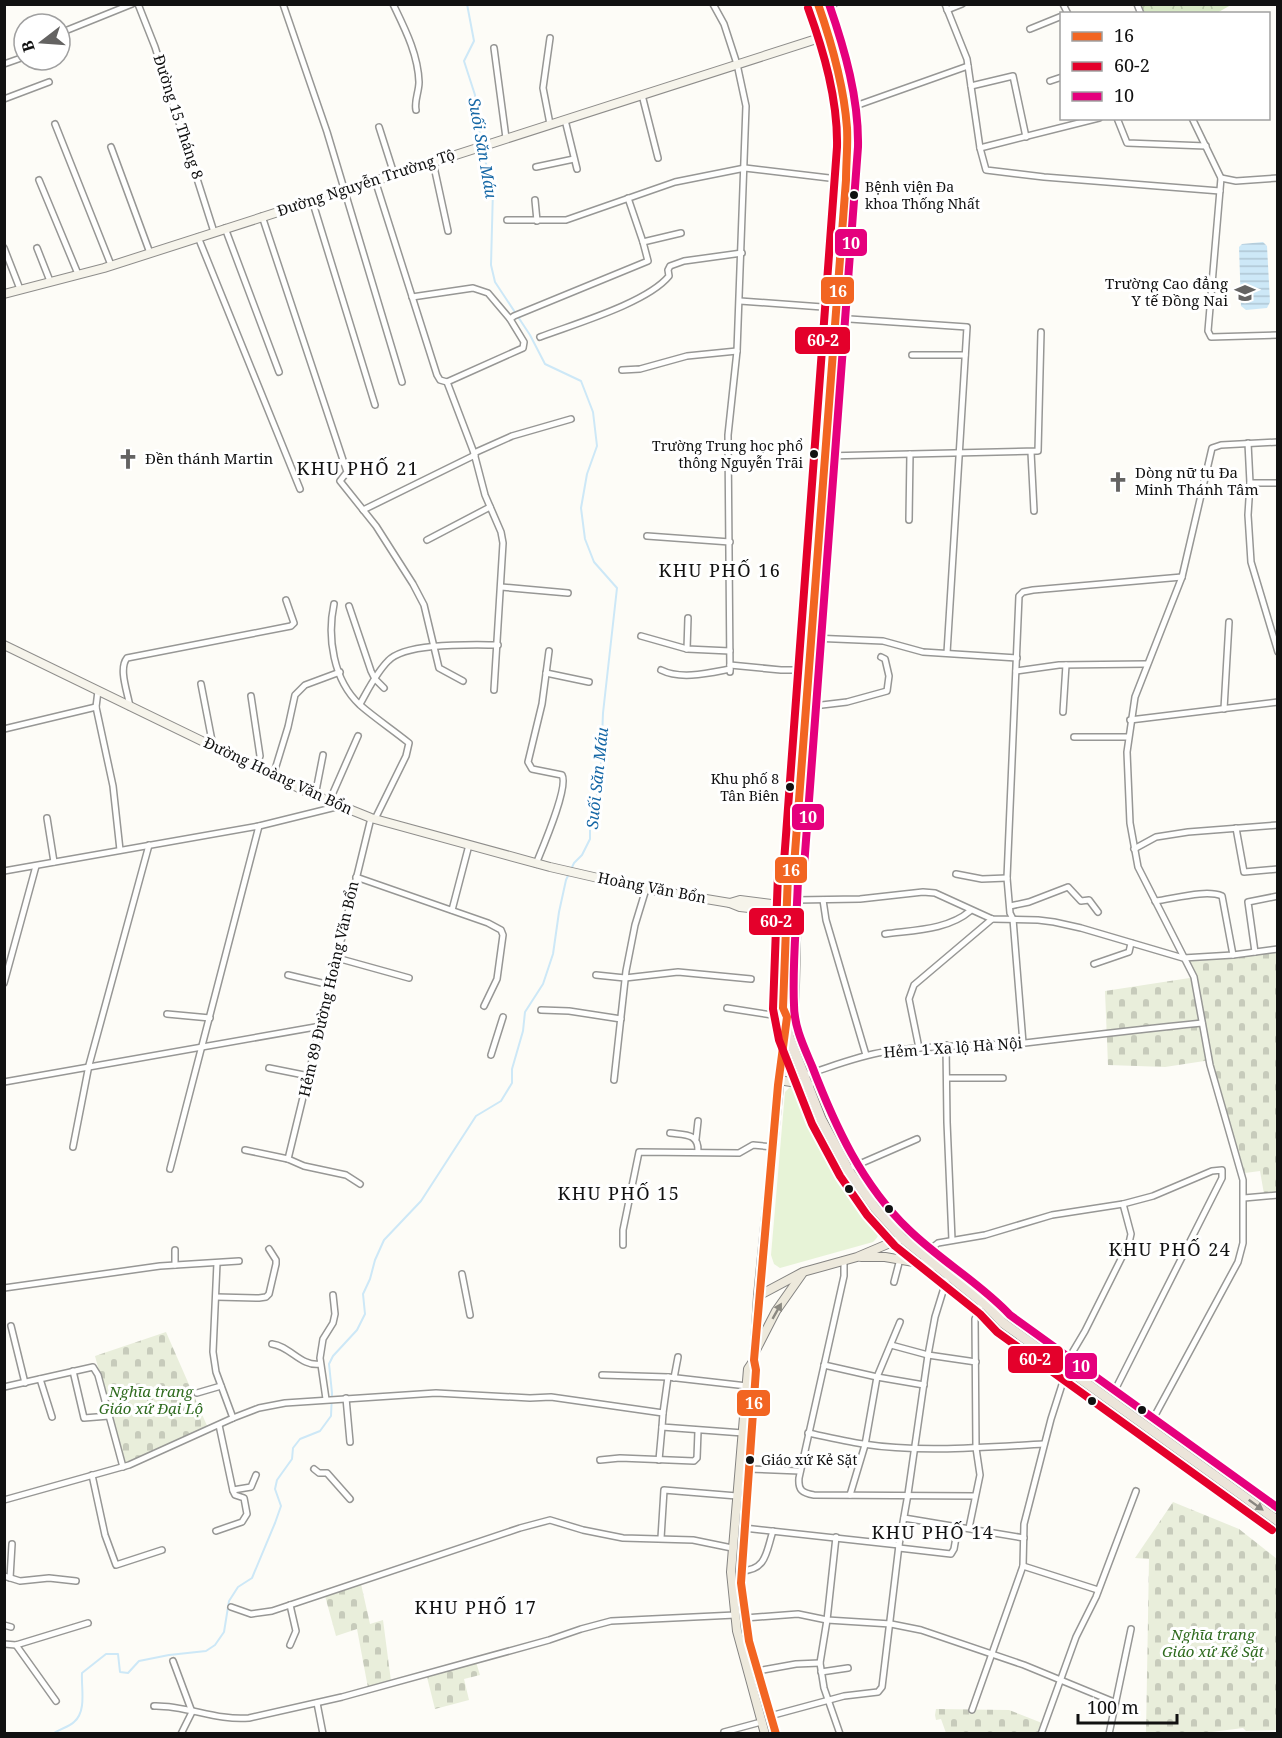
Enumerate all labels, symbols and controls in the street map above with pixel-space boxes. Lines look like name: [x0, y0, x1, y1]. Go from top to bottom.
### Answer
north arrow: [12, 12, 72, 72]
legend: [1060, 12, 1270, 120]
text: 16: [1114, 23, 1134, 47]
text: B: [15, 38, 40, 55]
street label: Đường 15 Tháng 8: [149, 52, 209, 182]
text: 60-2: [1114, 53, 1150, 77]
text: 10: [1114, 83, 1134, 107]
water label: Suối Săn Máu: [463, 96, 503, 201]
street label: Đường Nguyễn Trường Tộ: [274, 144, 457, 220]
place label: Bệnh viện Đa khoa Thống Nhất: [865, 177, 980, 213]
marker: Bệnh viện Đa khoa Thống Nhất: [848, 189, 860, 201]
line badge: 10: [834, 228, 868, 257]
text: 10: [842, 232, 860, 254]
place label: Trường Cao đẳng Y tế Đồng Nai: [1105, 273, 1228, 310]
line badge: 16: [820, 276, 855, 305]
text: 16: [829, 280, 847, 302]
school or university icon: Trường Cao đẳng Y tế Đồng Nai: [1233, 281, 1257, 305]
line badge: 60-2: [794, 326, 851, 355]
text: 60-2: [807, 329, 839, 351]
place label: Trường Trung học phổ thông Nguyễn Trãi: [652, 436, 804, 472]
church icon: Đền thánh Martin: [116, 447, 140, 471]
place label: Đền thánh Martin: [145, 448, 274, 468]
marker: Trường Trung học phổ thông Nguyễn Trãi: [808, 448, 820, 460]
district label: KHU PHỐ 21: [297, 456, 419, 480]
place label: Dòng nữ tu Đa Minh Thánh Tâm: [1135, 462, 1259, 499]
church icon: Dòng nữ tu Đa Minh Thánh Tâm: [1106, 470, 1130, 494]
district label: KHU PHỐ 16: [659, 558, 781, 582]
water label: Suối Săn Máu: [581, 726, 613, 830]
street label: Đường Hoàng Văn Bổn: [201, 732, 356, 819]
place label: Khu phố 8 Tân Biên: [711, 769, 779, 805]
marker: Khu phố 8 Tân Biên: [784, 781, 796, 793]
line badge: 10: [791, 803, 825, 831]
text: 10: [799, 806, 817, 828]
line badge: 16: [774, 856, 808, 884]
text: 16: [782, 859, 800, 881]
street label: Hoàng Văn Bổn: [596, 867, 708, 907]
street label: Hẻm 89 Đường Hoàng Văn Bổn: [293, 879, 363, 1099]
line badge: 60-2: [748, 907, 805, 936]
text: 60-2: [760, 910, 792, 932]
street label: Hẻm 1 Xa lộ Hà Nội: [883, 1032, 1023, 1062]
district label: KHU PHỐ 15: [558, 1181, 680, 1205]
unlabelled marker: [843, 1183, 855, 1195]
unlabelled marker: [883, 1203, 895, 1215]
district label: KHU PHỐ 24: [1109, 1237, 1231, 1261]
one-way arrow: [771, 1303, 781, 1320]
line badge: 60-2: [1007, 1345, 1064, 1374]
text: 60-2: [1019, 1348, 1051, 1370]
line badge: 10: [1064, 1352, 1098, 1380]
text: 10: [1072, 1355, 1090, 1377]
park label: Nghĩa trang Giáo xứ Đại Lộ: [99, 1381, 203, 1418]
line badge: 16: [736, 1389, 771, 1417]
text: 16: [745, 1392, 763, 1414]
unlabelled marker: [1086, 1395, 1098, 1407]
unlabelled marker: [1136, 1404, 1148, 1416]
place label: Giáo xứ Kẻ Sặt: [761, 1450, 857, 1469]
marker: Giáo xứ Kẻ Sặt: [744, 1454, 756, 1466]
one-way arrow: [1247, 1499, 1263, 1511]
district label: KHU PHỐ 14: [872, 1520, 994, 1544]
district label: KHU PHỐ 17: [415, 1595, 537, 1619]
park label: Nghĩa trang Giáo xứ Kẻ Sặt: [1162, 1624, 1265, 1661]
scale bar: [1078, 1687, 1177, 1725]
text: 100 m: [1087, 1695, 1139, 1719]

